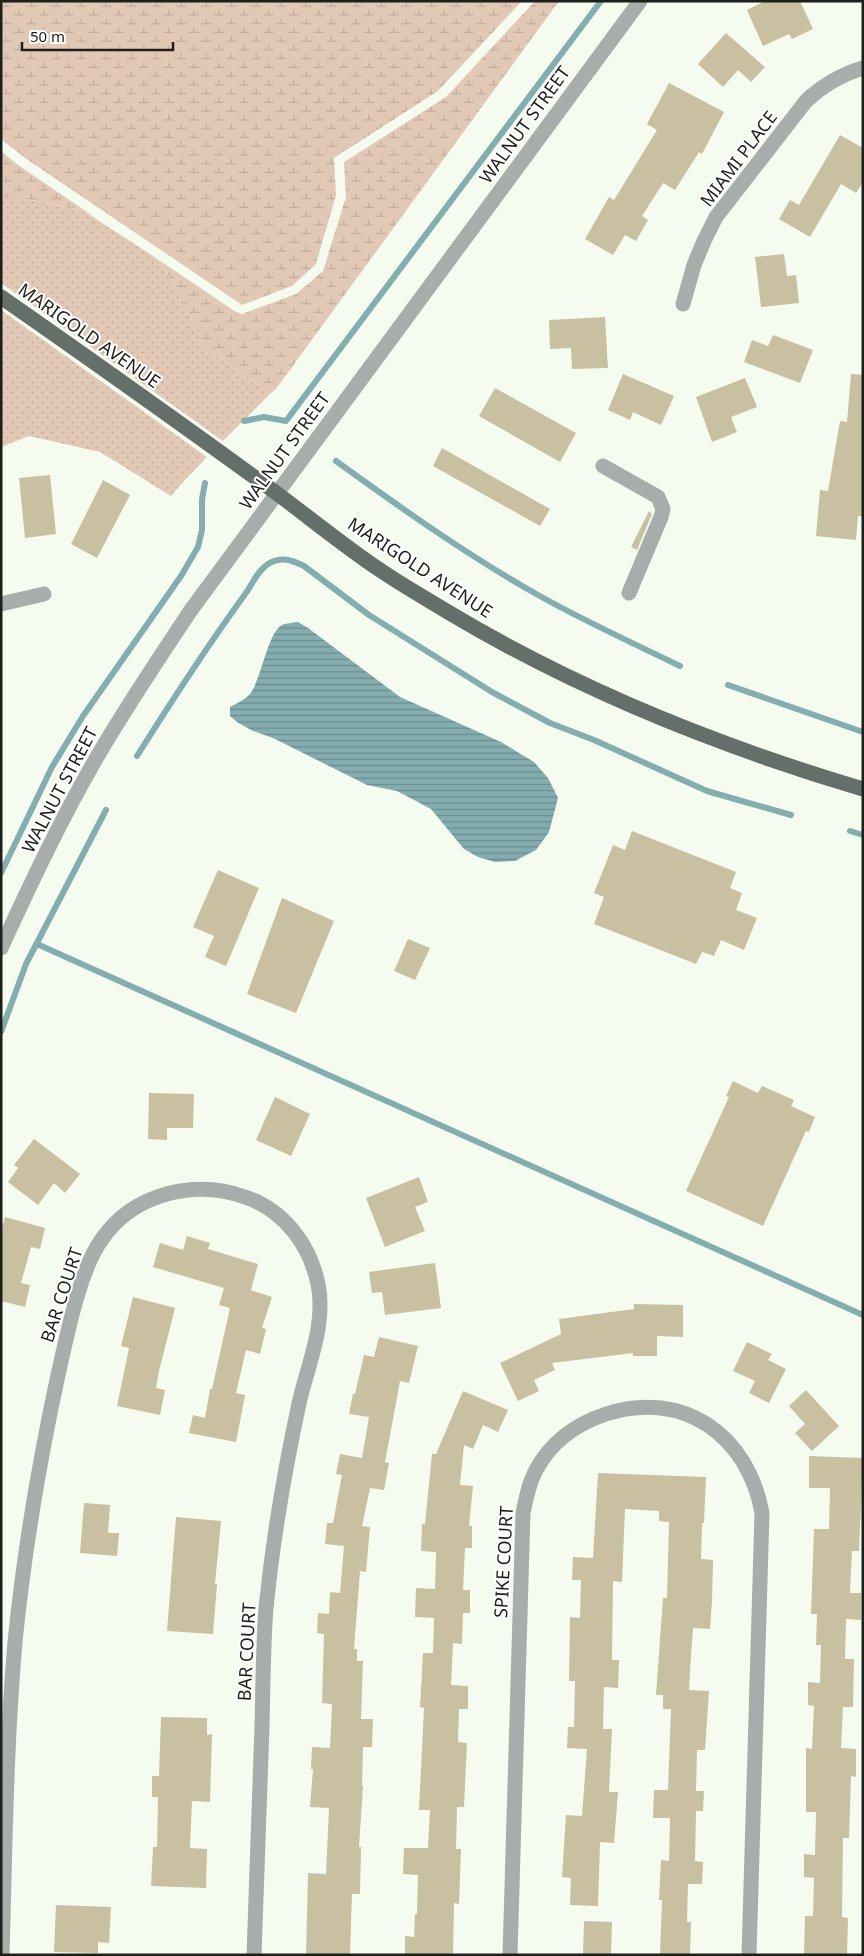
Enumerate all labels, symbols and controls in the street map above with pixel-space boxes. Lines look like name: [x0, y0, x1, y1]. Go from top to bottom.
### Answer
scale bar: [22, 20, 174, 52]
text: 50 m: [30, 26, 65, 46]
street label: WALNUT STREET: [473, 61, 575, 188]
street label: MIAMI PLACE: [694, 106, 782, 211]
street label: MARIGOLD AVENUE: [14, 277, 165, 393]
street label: WALNUT STREET: [233, 387, 335, 514]
street label: MARIGOLD AVENUE: [344, 511, 498, 623]
street label: WALNUT STREET: [16, 722, 102, 857]
street label: BAR COURT: [34, 1244, 88, 1345]
street label: SPIKE COURT: [488, 1505, 518, 1619]
street label: BAR COURT: [231, 1602, 261, 1702]

